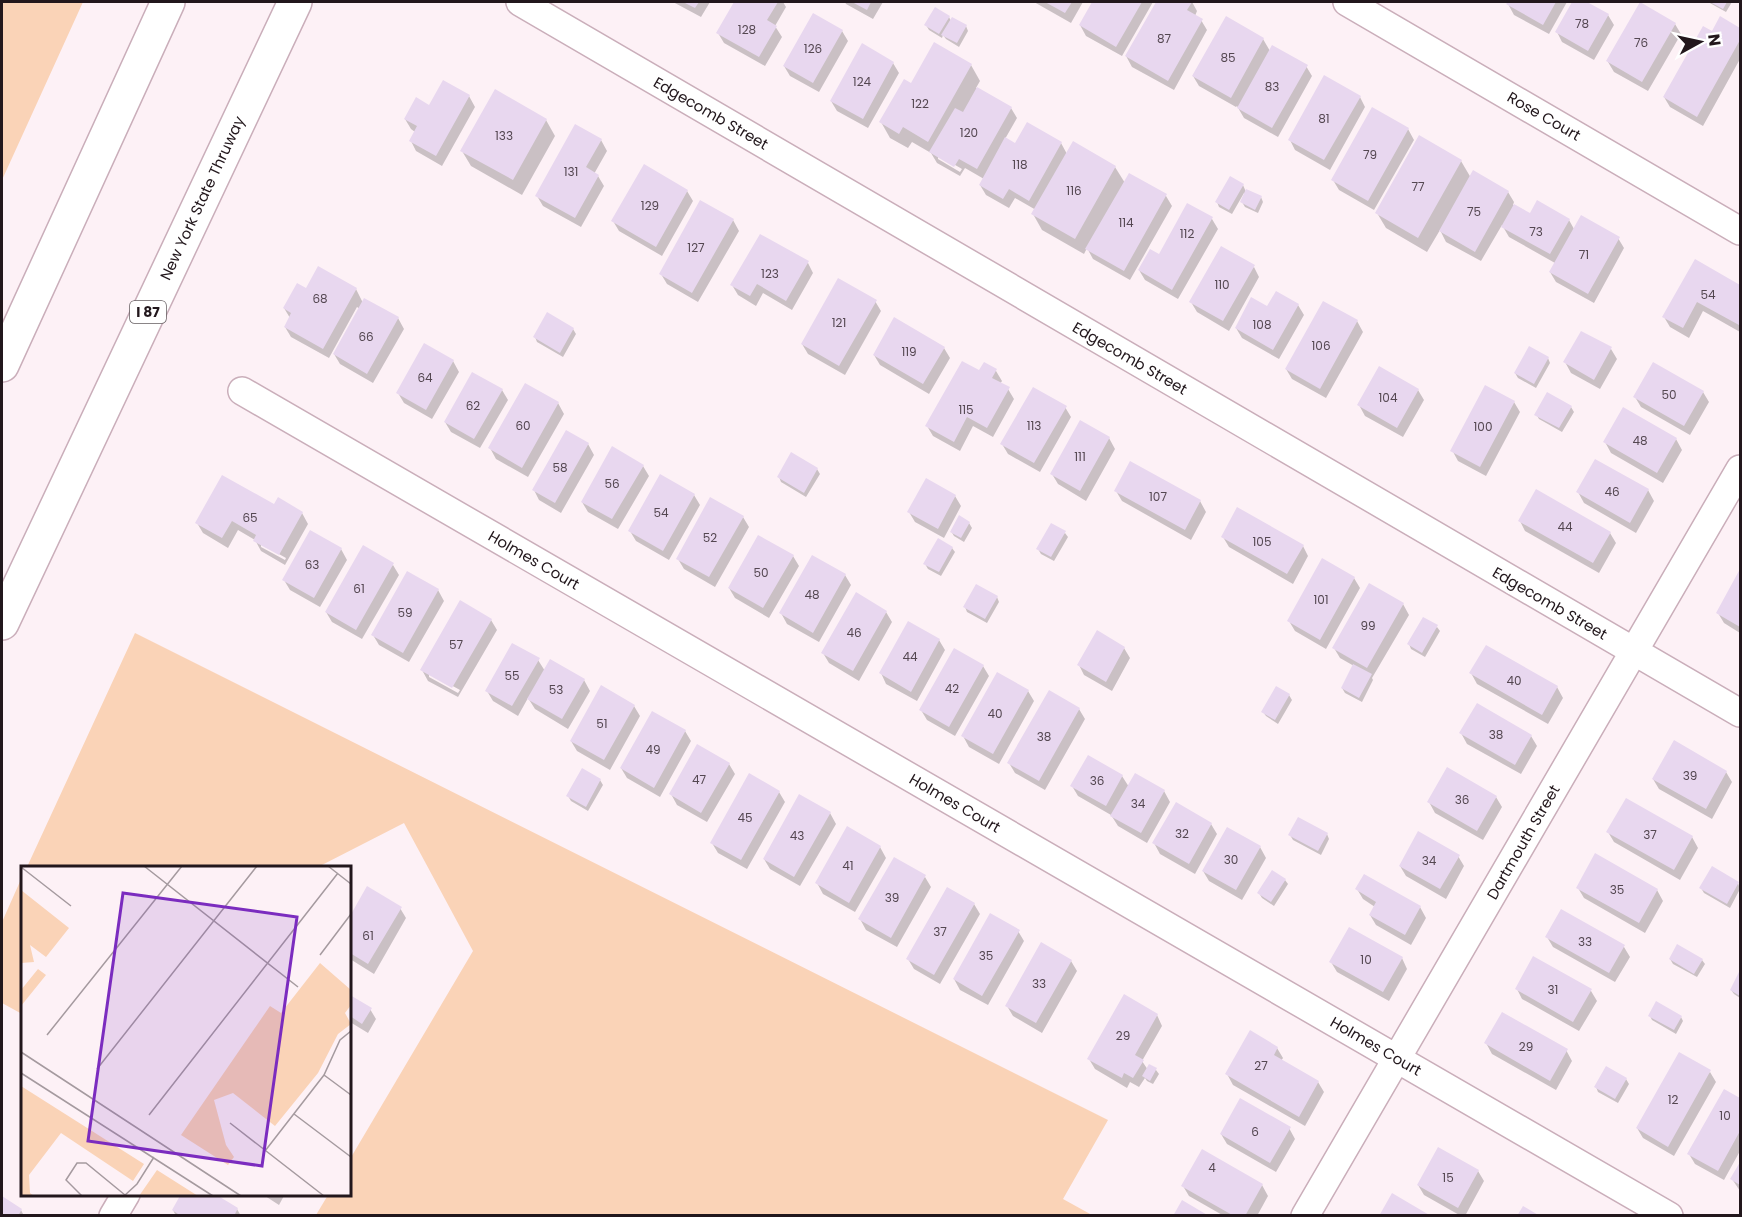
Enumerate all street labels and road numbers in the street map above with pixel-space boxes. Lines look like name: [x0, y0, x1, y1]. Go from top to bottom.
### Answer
street label: Edgecomb Street: [650, 72, 772, 154]
street label: Rose Court: [1503, 86, 1585, 146]
street label: New York State Thruway: [155, 112, 250, 283]
road number: I 87: [130, 301, 166, 323]
street label: Edgecomb Street: [1069, 317, 1191, 399]
street label: Holmes Court: [485, 525, 583, 595]
street label: Edgecomb Street: [1489, 562, 1611, 644]
street label: Holmes Court: [906, 768, 1004, 838]
street label: Dartmouth Street: [1482, 781, 1564, 903]
street label: Holmes Court: [1327, 1011, 1425, 1081]

